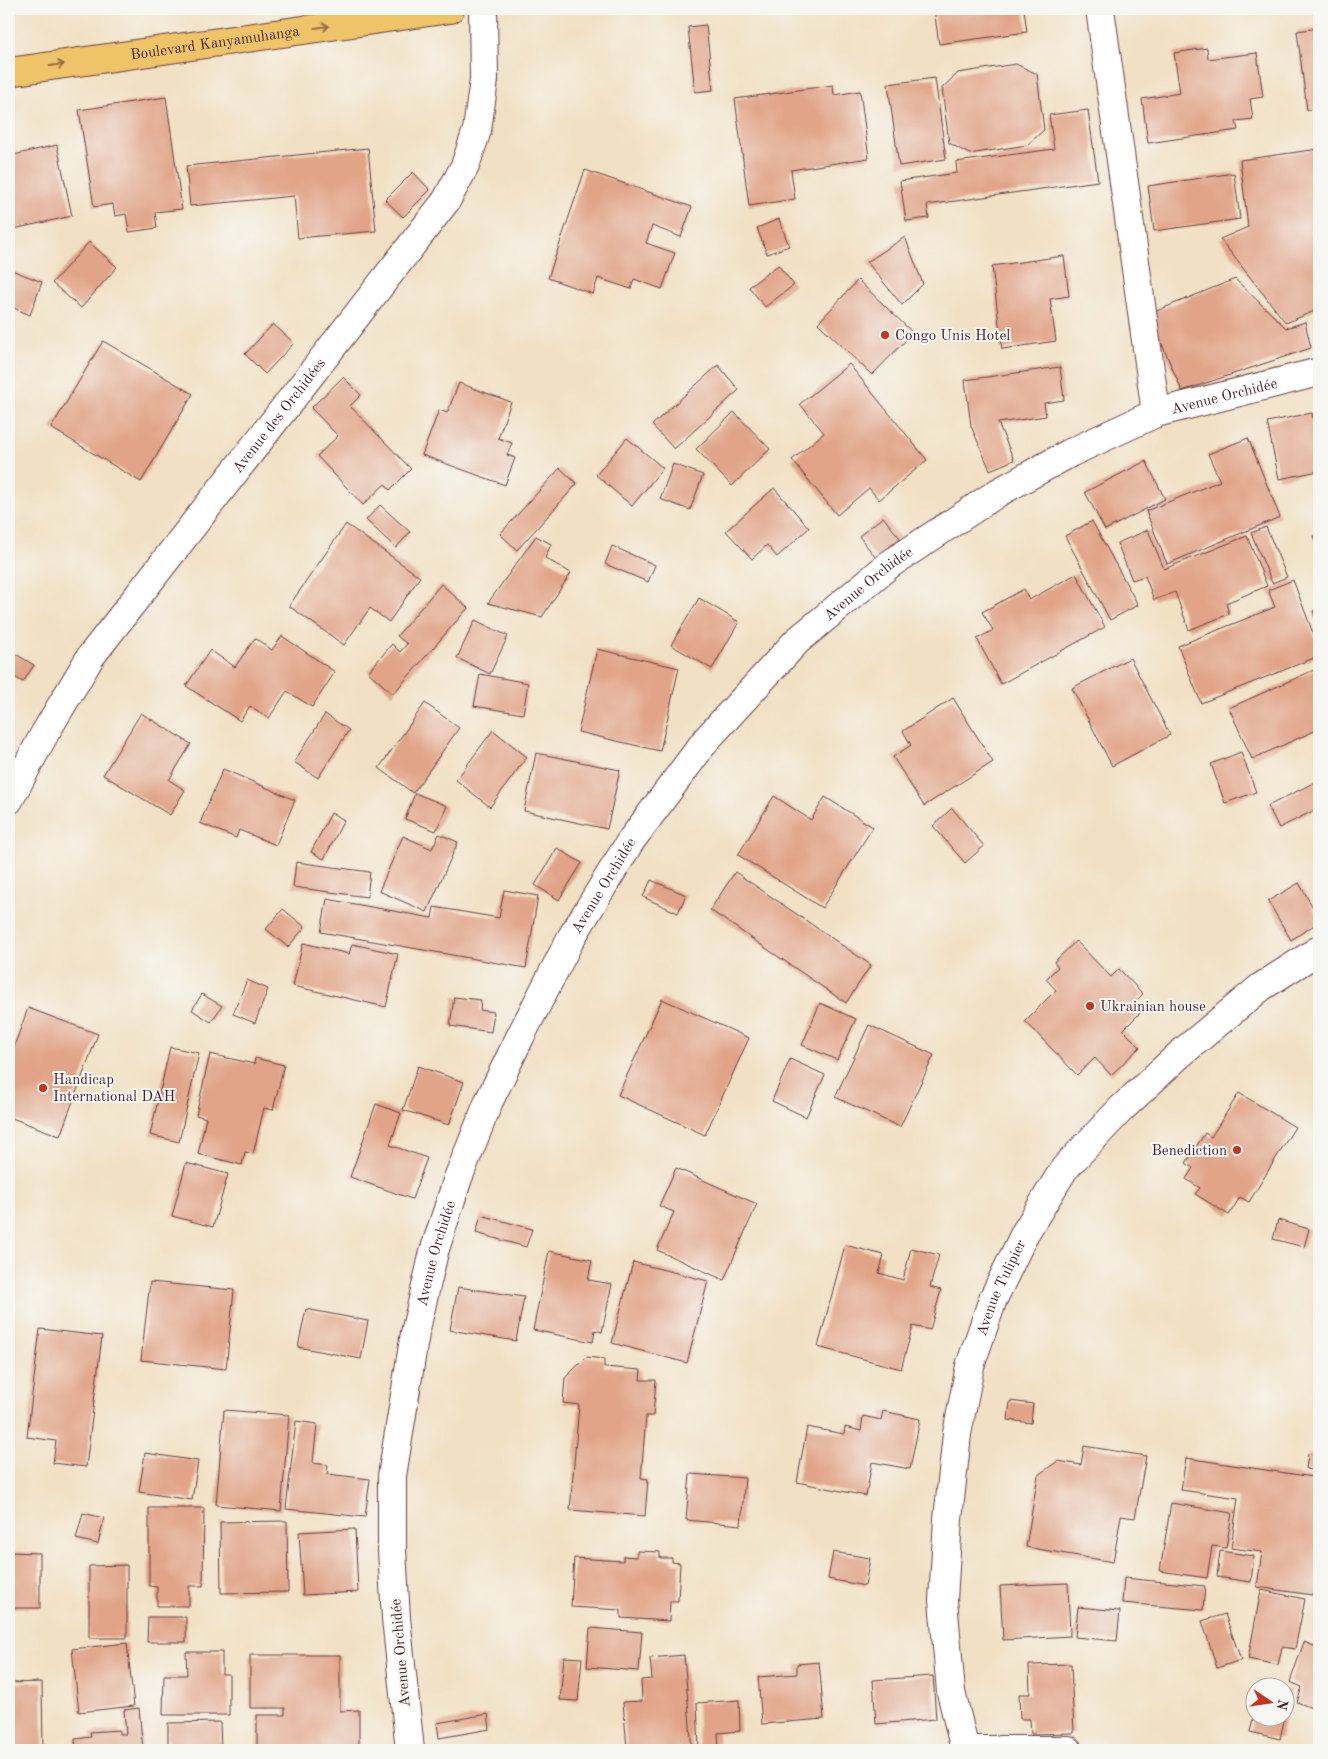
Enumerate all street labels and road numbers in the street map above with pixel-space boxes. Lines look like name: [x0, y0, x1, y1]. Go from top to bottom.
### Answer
street label: Boulevard Kanyamuhanga: [129, 24, 301, 64]
street label: Avenue des Orchidées: [231, 356, 329, 476]
street label: Avenue Orchidée: [1170, 377, 1279, 418]
street label: Avenue Orchidée: [822, 545, 916, 624]
street label: Avenue Orchidée: [570, 835, 639, 936]
street label: Avenue Orchidée: [416, 1199, 459, 1308]
street label: Avenue Tulipier: [975, 1238, 1030, 1338]
street label: Avenue Orchidée: [389, 1598, 414, 1708]

